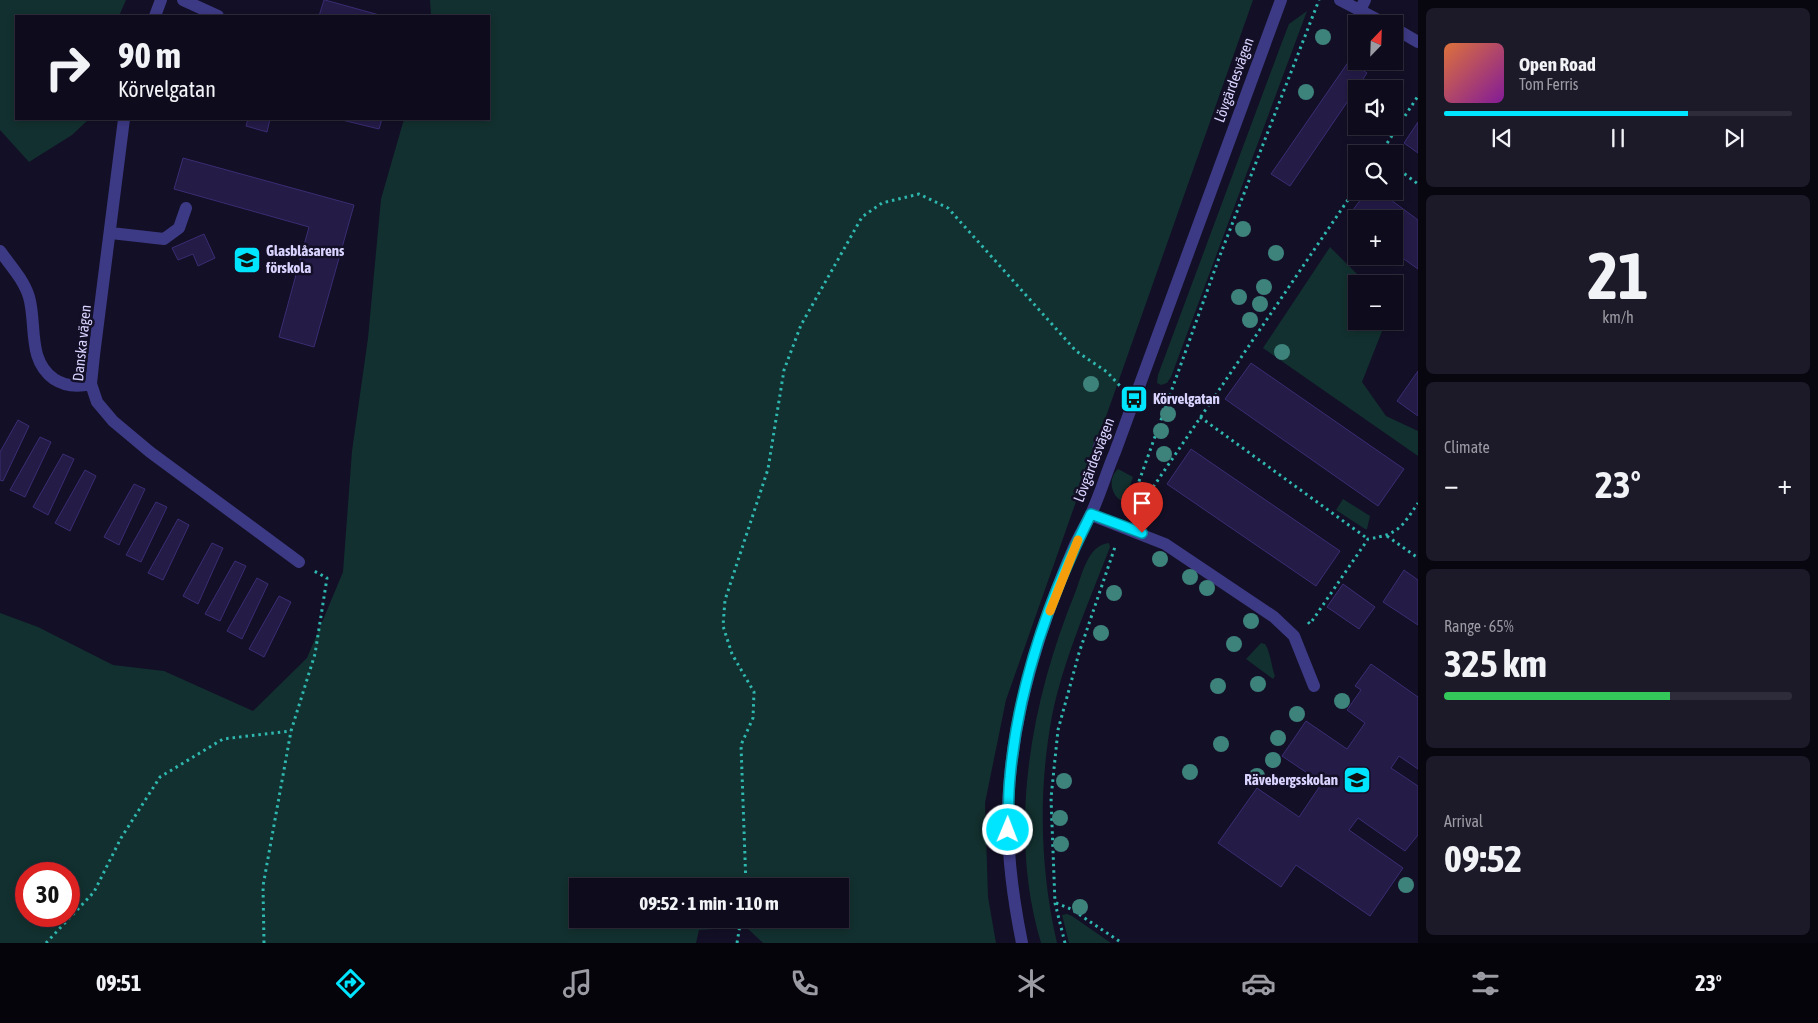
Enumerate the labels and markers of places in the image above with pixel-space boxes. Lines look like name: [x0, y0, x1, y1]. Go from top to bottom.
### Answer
place label: Glasblåsarens förskola: [265, 242, 345, 276]
school or university icon: Glasblåsarens förskola: [232, 245, 262, 275]
bus stop icon: Körvelgatan: [1119, 384, 1149, 414]
place label: Körvelgatan: [1153, 390, 1220, 407]
pin: [1121, 482, 1163, 533]
school or university icon: Rävebergsskolan: [1342, 765, 1372, 795]
place label: Rävebergsskolan: [1244, 771, 1338, 788]

